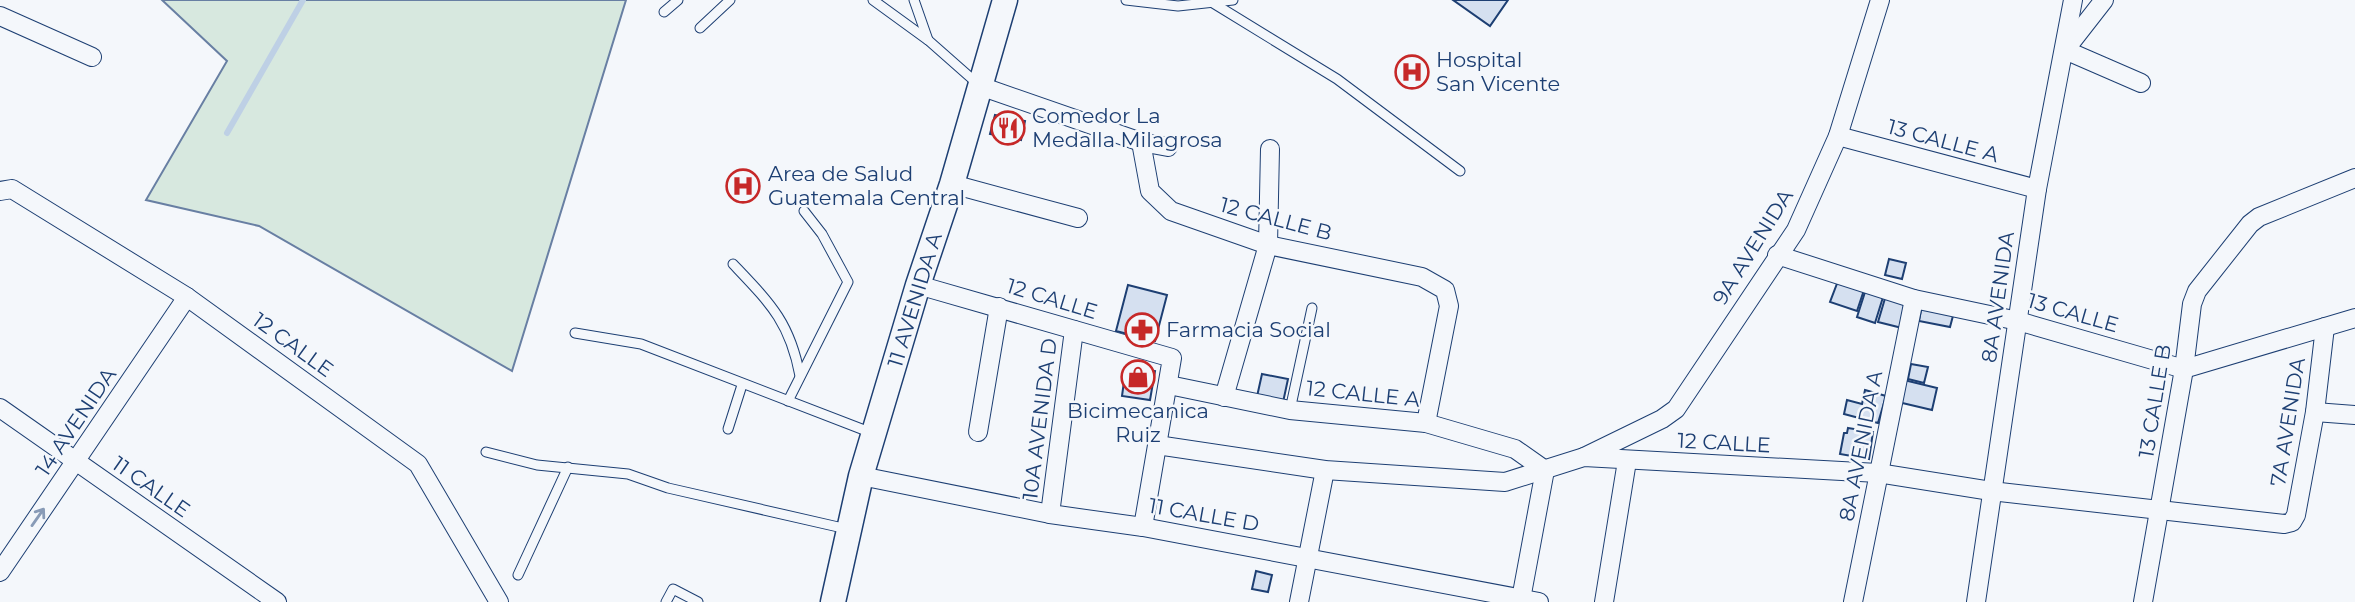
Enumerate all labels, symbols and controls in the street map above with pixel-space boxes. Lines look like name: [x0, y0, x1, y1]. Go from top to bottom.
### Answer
place label: Hospital San Vicente: [1436, 47, 1560, 96]
hospital icon: Hospital San Vicente: [1393, 53, 1431, 91]
place label: Comedor La Medalla Milagrosa: [1032, 103, 1223, 152]
restaurant icon: Comedor La Medalla Milagrosa: [989, 109, 1027, 147]
street label: 13 CALLE A: [1885, 114, 2002, 168]
place label: Area de Salud Guatemala Central: [768, 161, 965, 210]
hospital icon: Area de Salud Guatemala Central: [724, 167, 762, 205]
street label: 9A AVENIDA: [1707, 184, 1799, 309]
street label: 12 CALLE B: [1217, 192, 1335, 245]
street label: 11 AVENIDA A: [882, 229, 947, 370]
street label: 8A AVENIDA: [1976, 229, 2019, 364]
street label: 12 CALLE: [1004, 273, 1100, 324]
street label: 13 CALLE: [2025, 288, 2121, 337]
street label: 12 CALLE: [248, 307, 338, 382]
pharmacy icon: Farmacia Social: [1123, 311, 1161, 349]
place label: Farmacia Social: [1166, 317, 1331, 342]
street label: 10A AVENIDA D: [1017, 336, 1062, 501]
street label: 13 CALLE B: [2133, 342, 2176, 459]
street label: 7A AVENIDA: [2265, 355, 2310, 488]
shop icon: Bicimecanica Ruiz: [1119, 358, 1157, 396]
street label: 14 AVENIDA: [30, 362, 121, 481]
street label: 8A AVENIDA A: [1834, 368, 1888, 523]
street label: 12 CALLE A: [1305, 375, 1422, 412]
place label: Bicimecanica Ruiz: [1067, 398, 1209, 447]
street label: 12 CALLE: [1677, 428, 1771, 457]
street label: 11 CALLE: [108, 451, 195, 522]
street label: 11 CALLE D: [1147, 492, 1261, 537]
one-way arrow: [31, 508, 45, 527]

